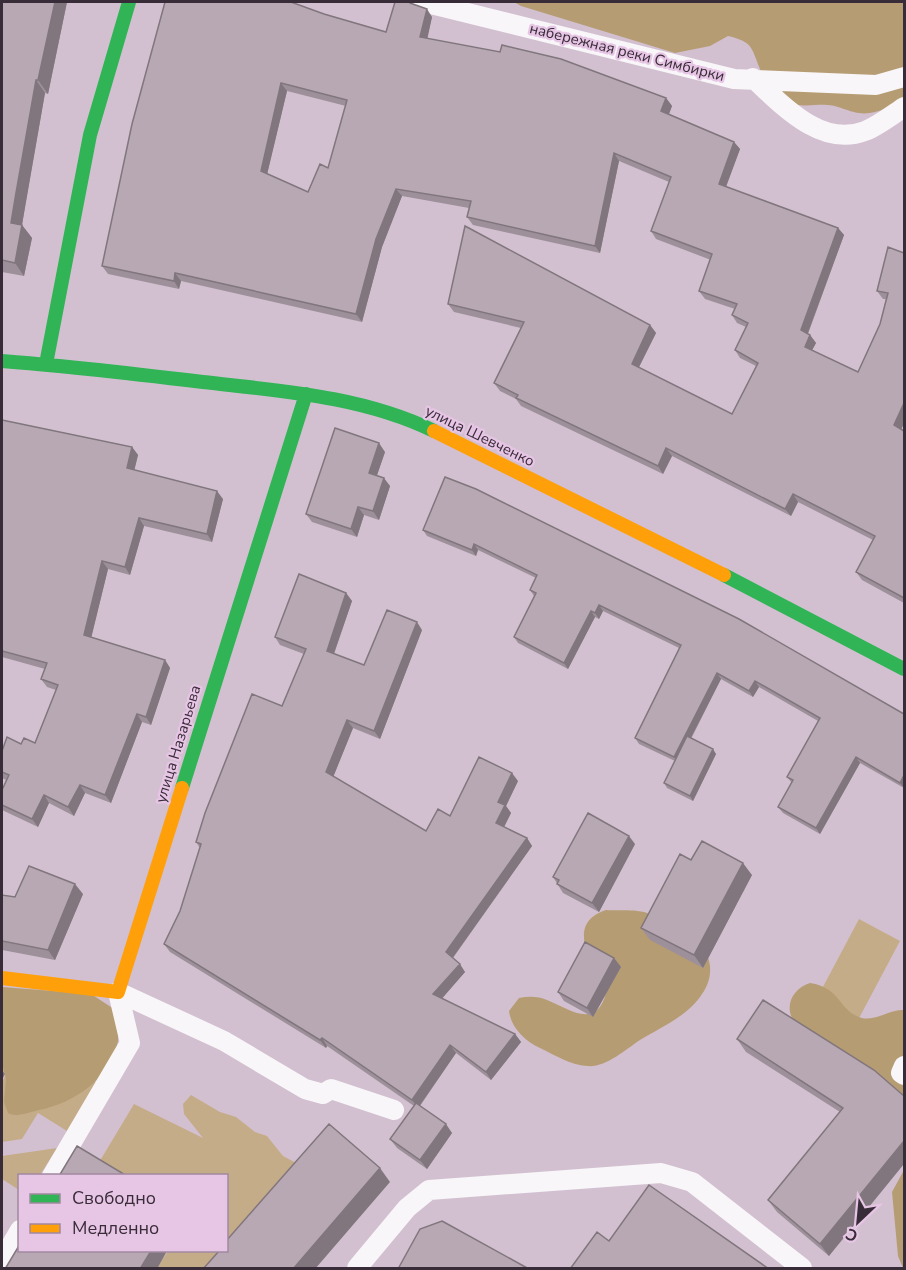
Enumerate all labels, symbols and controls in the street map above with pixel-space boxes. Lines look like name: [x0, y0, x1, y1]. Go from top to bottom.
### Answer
street label: набережная реки Симбирки: [527, 18, 727, 86]
street label: улица Шевченко: [422, 401, 538, 471]
street label: улица Назарьева: [151, 683, 205, 805]
legend: [18, 1174, 228, 1252]
text: Свободно: [72, 1186, 156, 1210]
north arrow: [828, 1192, 888, 1252]
text: Медленно: [72, 1216, 159, 1240]
text: С: [842, 1222, 862, 1247]

